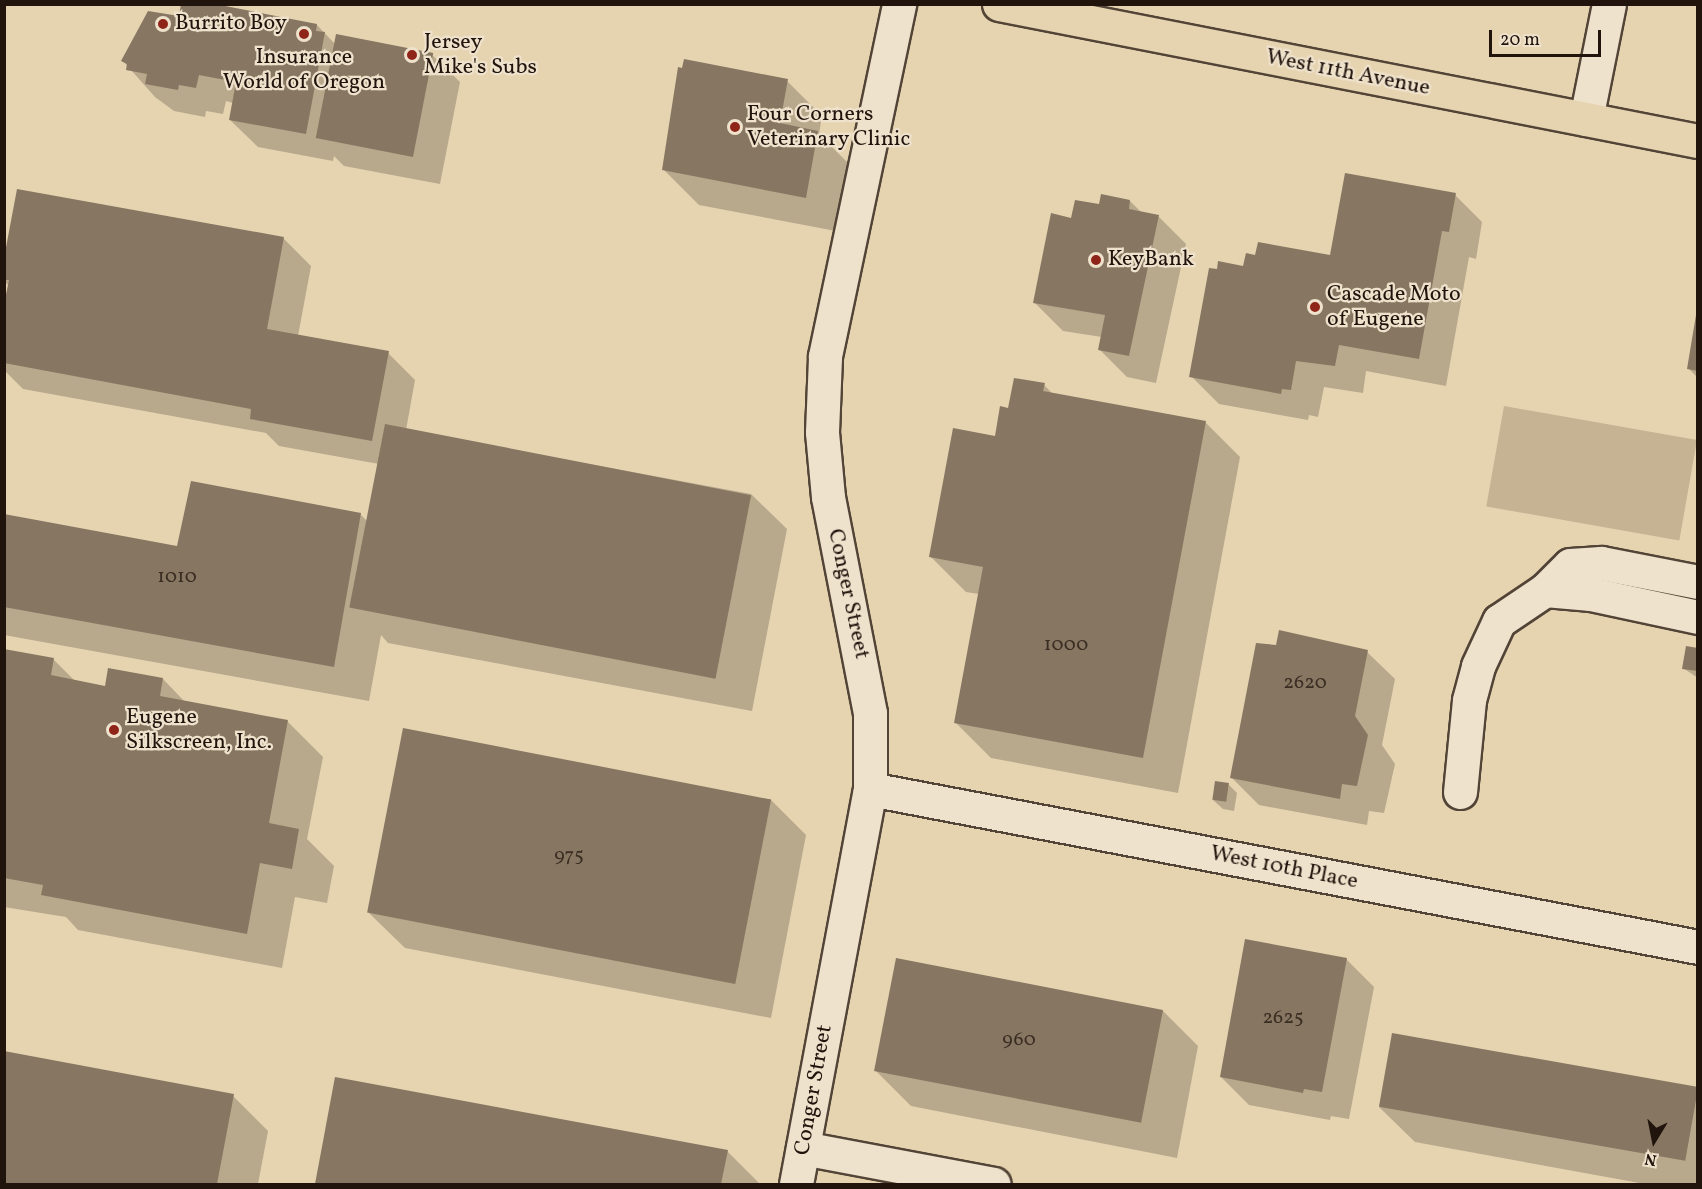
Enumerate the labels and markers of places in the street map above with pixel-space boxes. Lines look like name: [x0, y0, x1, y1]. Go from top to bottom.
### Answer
place label: Burrito Boy: [175, 11, 287, 37]
marker: Burrito Boy: [156, 17, 170, 31]
marker: Insurance World of Oregon: [297, 27, 311, 41]
place label: Jersey Mike's Subs: [424, 29, 537, 80]
place label: Insurance World of Oregon: [224, 44, 384, 96]
marker: Jersey Mike's Subs: [405, 48, 419, 62]
place label: Four Corners Veterinary Clinic: [747, 101, 911, 152]
marker: Four Corners Veterinary Clinic: [728, 120, 742, 134]
place label: KeyBank: [1108, 247, 1194, 273]
marker: KeyBank: [1089, 253, 1103, 267]
place label: Cascade Moto of Eugene: [1327, 281, 1461, 332]
marker: Cascade Moto of Eugene: [1308, 300, 1322, 314]
place label: Eugene Silkscreen, Inc.: [126, 704, 272, 756]
marker: Eugene Silkscreen, Inc.: [107, 723, 121, 737]

